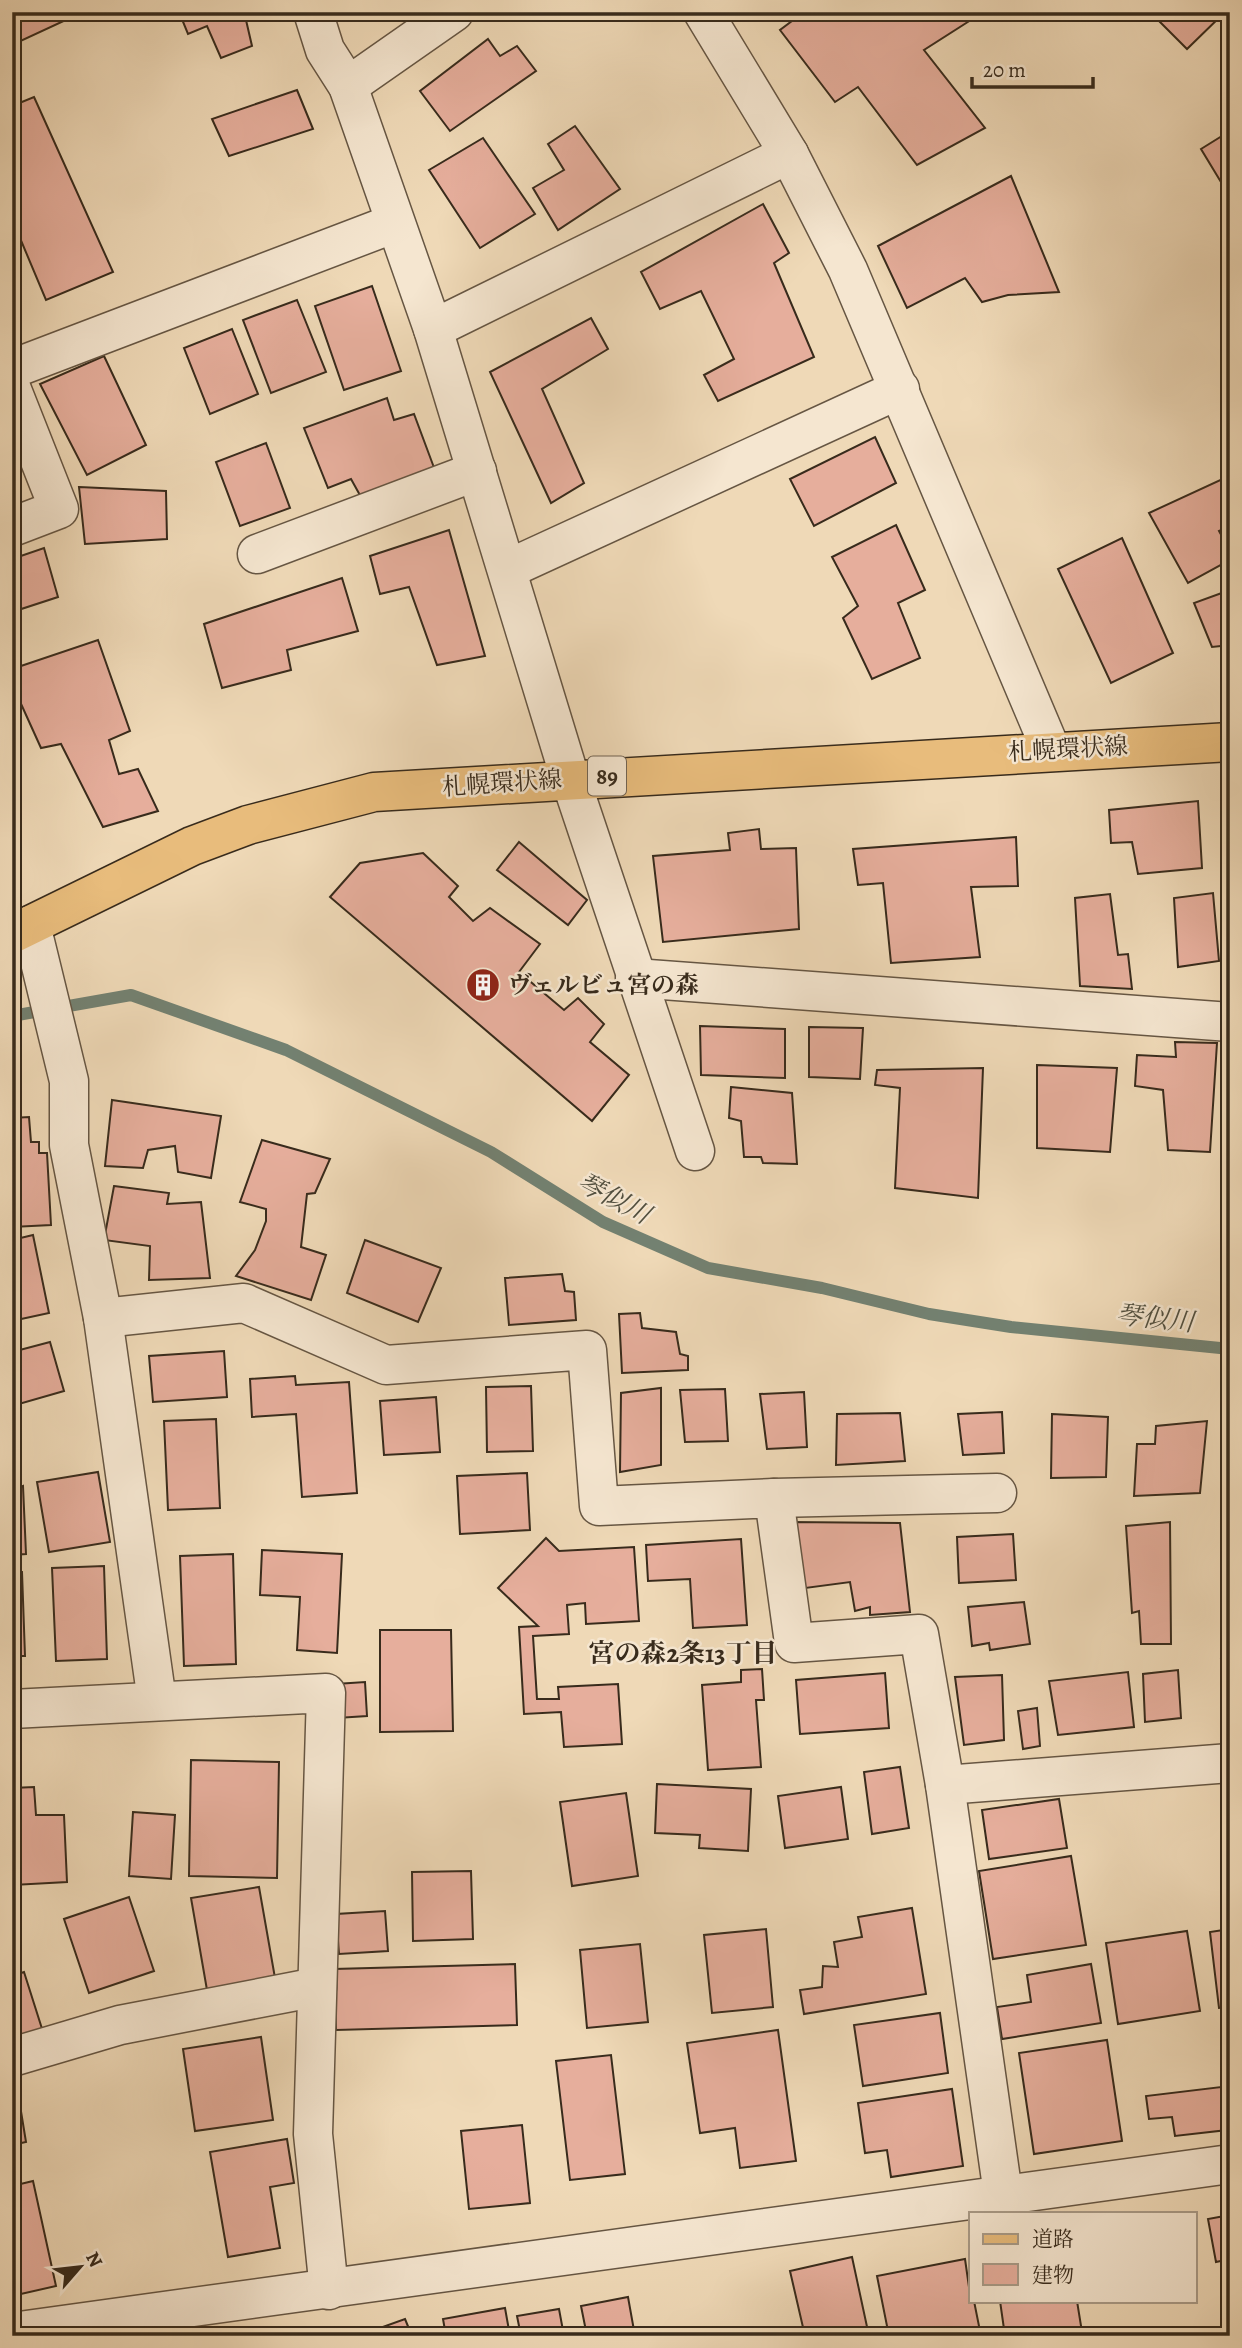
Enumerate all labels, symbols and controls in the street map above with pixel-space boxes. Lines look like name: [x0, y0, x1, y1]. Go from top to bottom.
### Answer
scale bar: [972, 46, 1093, 90]
text: 20 m: [983, 56, 1026, 84]
street label: 札幌環状線: [1007, 730, 1129, 768]
road number: 89: [588, 756, 626, 796]
street label: 札幌環状線: [441, 763, 563, 803]
building icon: ヴェルビュ宮の森: [464, 966, 502, 1004]
place label: ヴェルビュ宮の森: [508, 969, 699, 1001]
water label: 琴似川: [571, 1165, 659, 1234]
water label: 琴似川: [1114, 1297, 1199, 1340]
district label: 宮の森2条13丁目: [588, 1636, 778, 1671]
legend: [969, 2212, 1196, 2302]
text: 道路: [1032, 2225, 1074, 2253]
north arrow: [46, 2232, 116, 2302]
text: N: [79, 2247, 109, 2272]
text: 建物: [1032, 2261, 1074, 2289]

